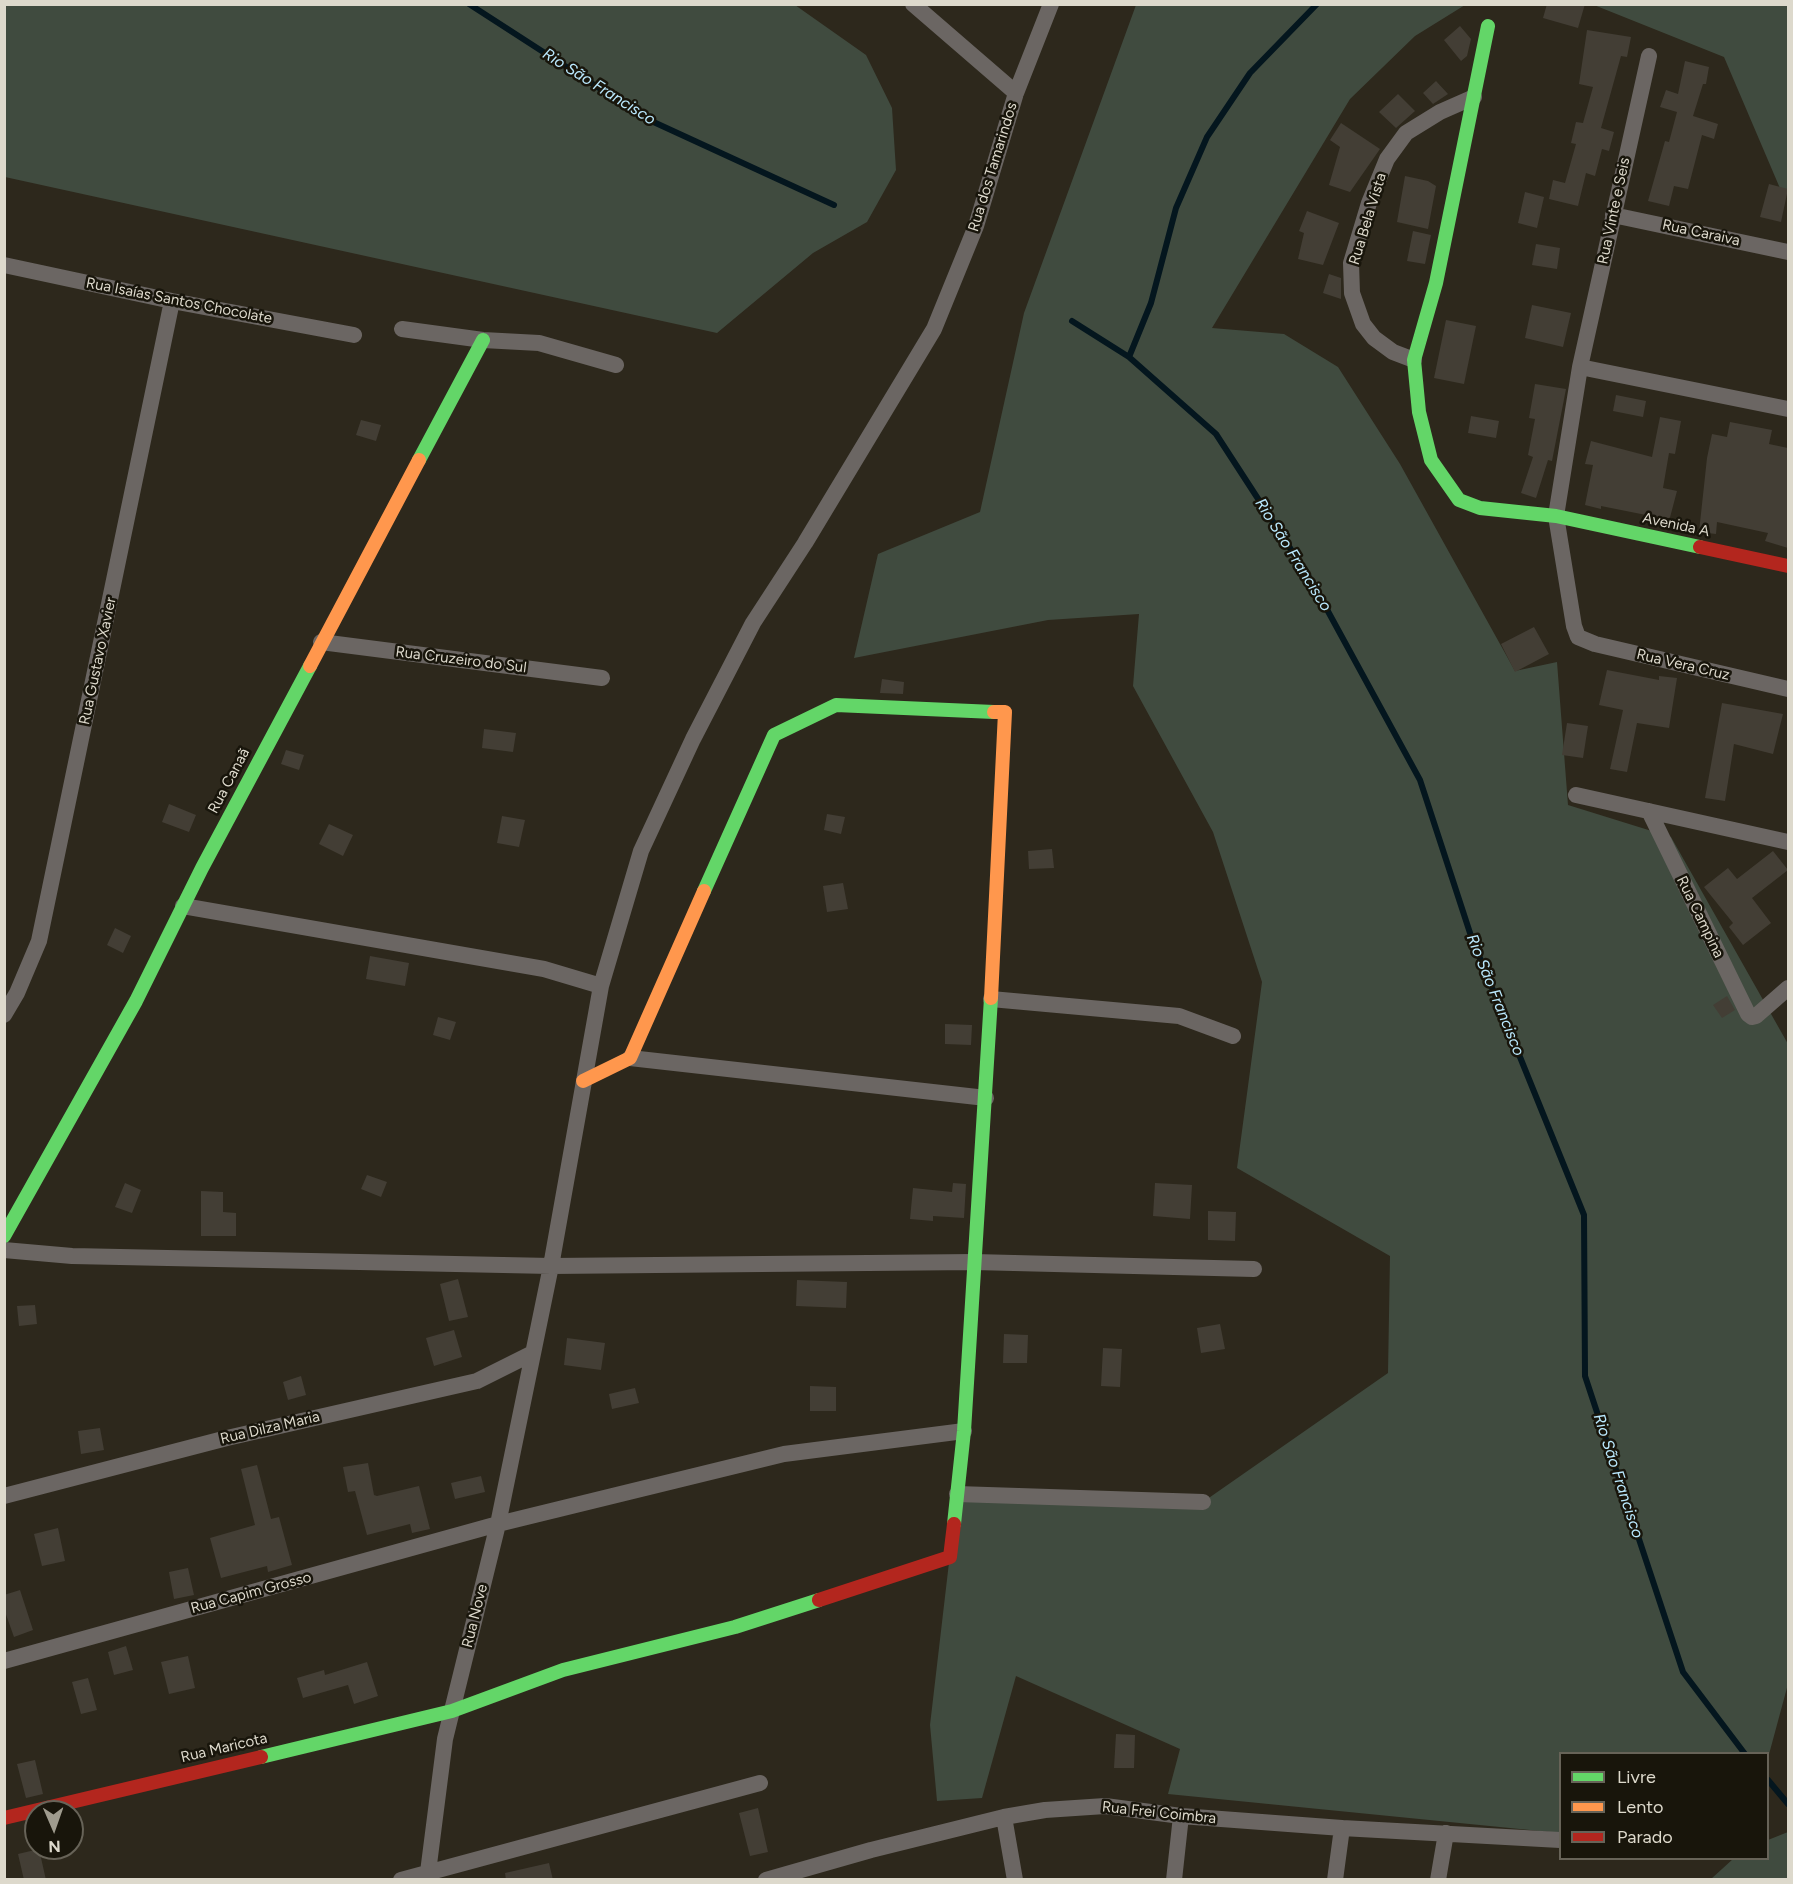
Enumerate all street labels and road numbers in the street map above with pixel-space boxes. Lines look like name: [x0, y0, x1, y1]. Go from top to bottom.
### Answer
street label: Rua dos Tamarindos: [965, 100, 1021, 234]
street label: Rua Vinte e Seis: [1594, 156, 1634, 266]
street label: Rua Bela Vista: [1345, 171, 1391, 267]
street label: Rua Caraiva: [1660, 216, 1742, 250]
street label: Rua Isaías Santos Chocolate: [84, 274, 274, 328]
street label: Avenida A: [1641, 509, 1711, 541]
street label: Rua Gustavo Xavier: [76, 596, 120, 726]
street label: Rua Cruzeiro do Sul: [394, 643, 528, 677]
street label: Rua Vera Cruz: [1635, 646, 1731, 684]
street label: Rua Canaã: [204, 745, 254, 817]
street label: Rua Campina: [1672, 873, 1728, 961]
street label: Rua Dilza Maria: [219, 1408, 321, 1448]
street label: Rua Capim Grosso: [189, 1568, 313, 1618]
street label: Rua Nove: [458, 1582, 492, 1650]
street label: Rua Maricota: [179, 1729, 269, 1767]
street label: Rua Frei Coimbra: [1101, 1798, 1217, 1828]

